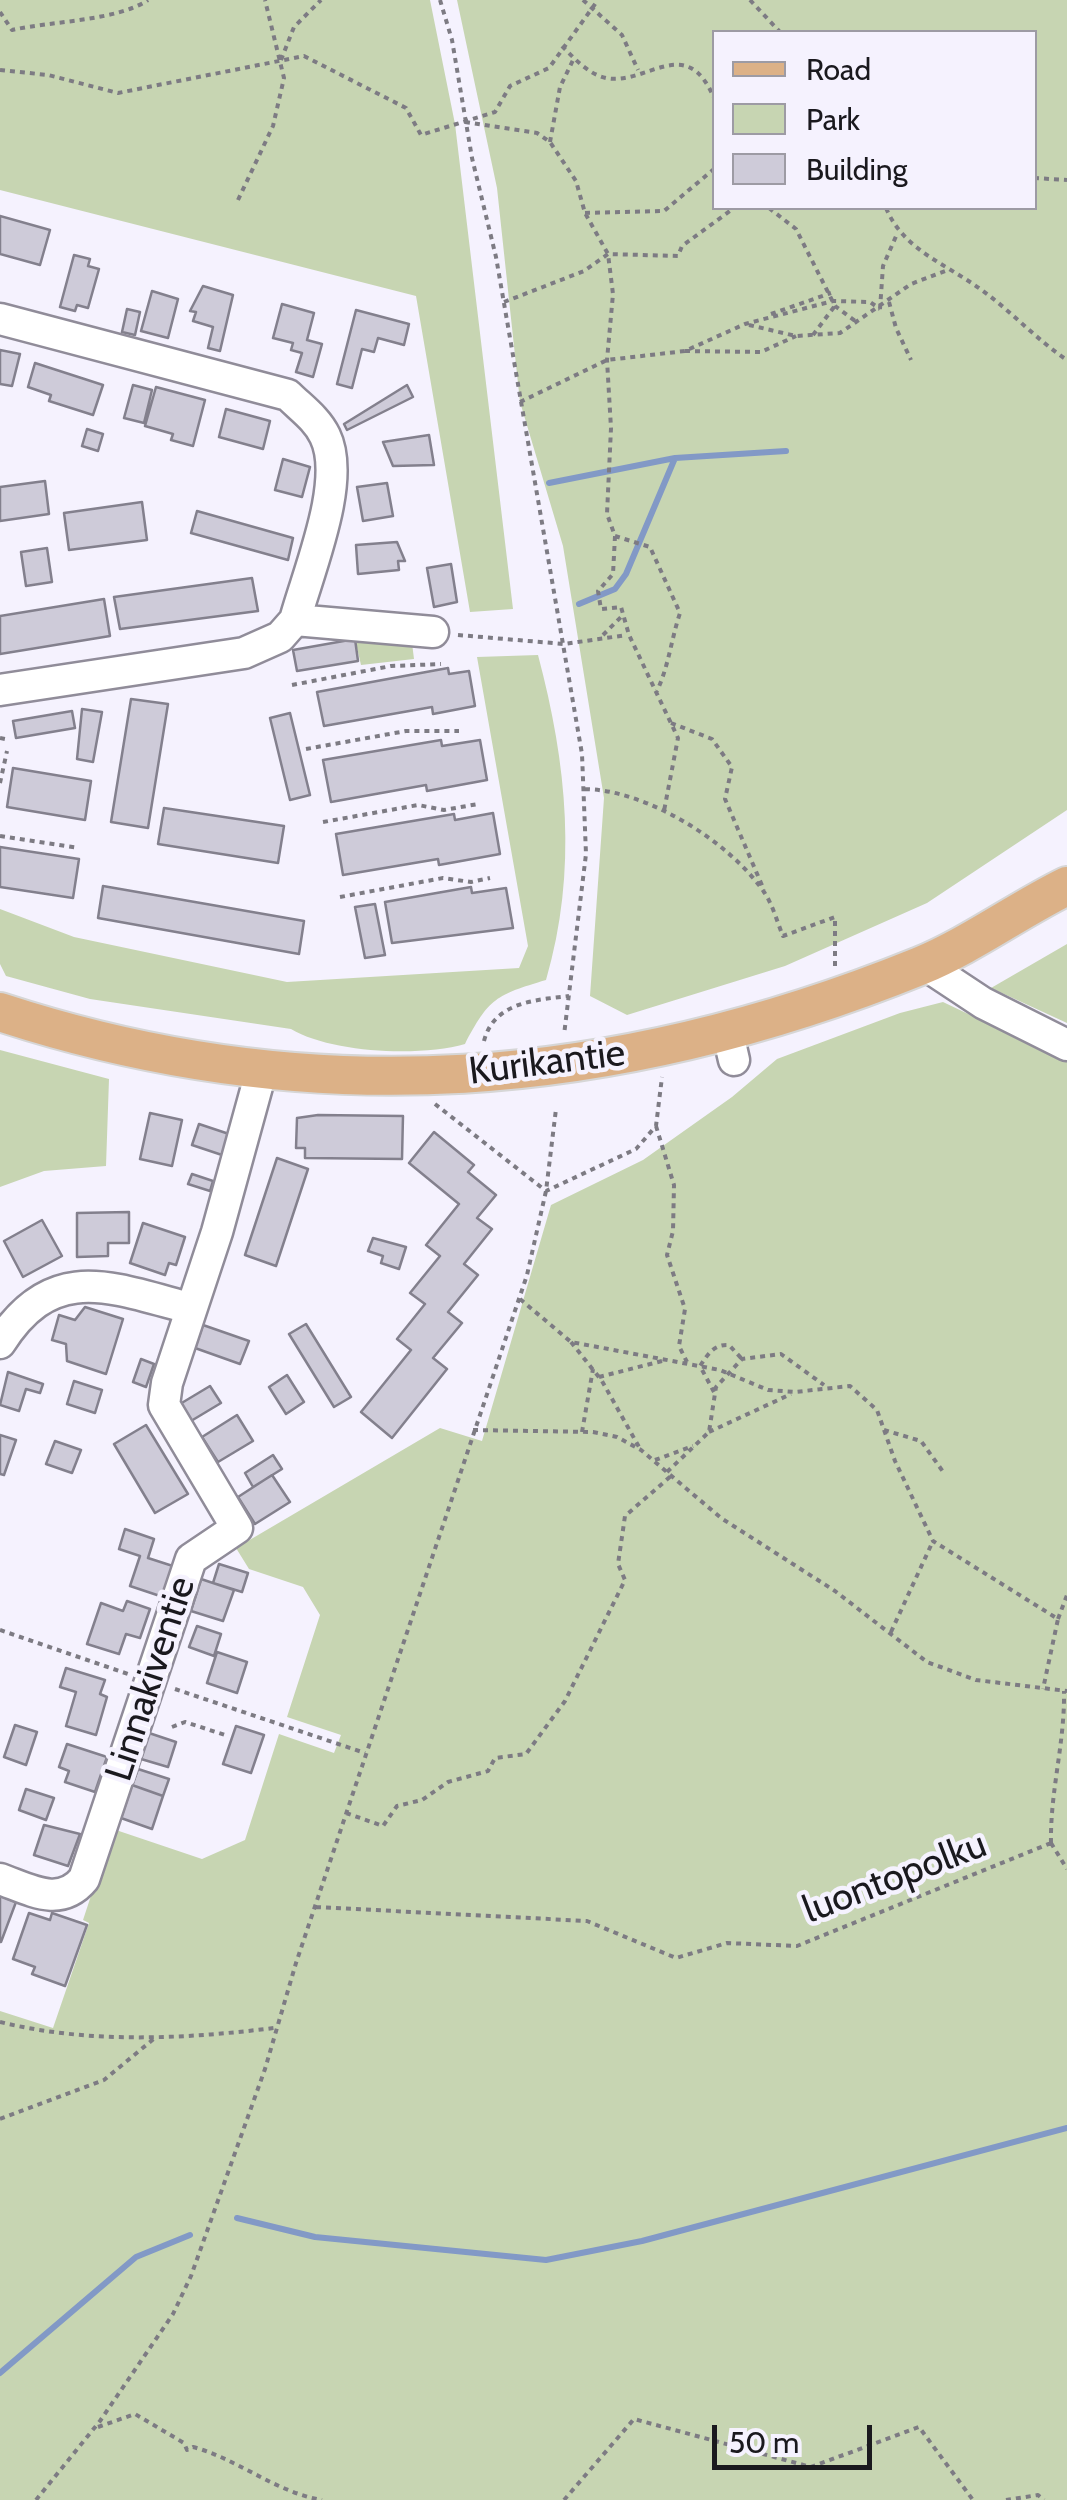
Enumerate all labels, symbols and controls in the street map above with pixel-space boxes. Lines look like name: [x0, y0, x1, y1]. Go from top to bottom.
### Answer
legend: [712, 30, 1037, 210]
text: Road: [806, 51, 871, 88]
text: Park: [806, 101, 860, 138]
text: Building: [806, 151, 908, 188]
street label: Kurikantie: [466, 1031, 628, 1095]
street label: Linnakiventie: [97, 1571, 205, 1787]
street label: luontopolku: [797, 1822, 993, 1934]
scale bar: [717, 2405, 877, 2467]
text: 50 m: [729, 2424, 799, 2461]

